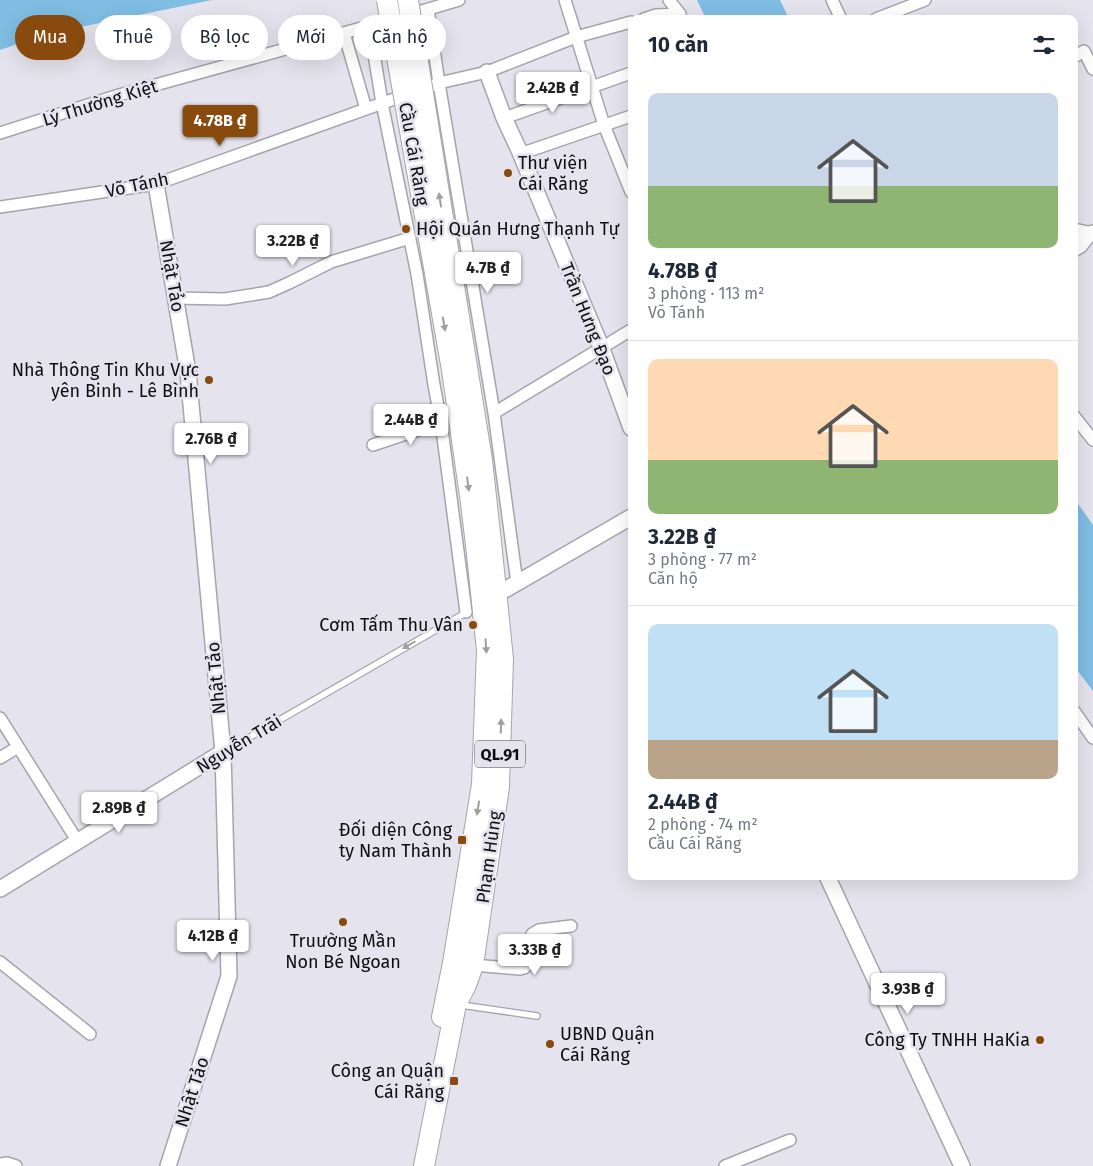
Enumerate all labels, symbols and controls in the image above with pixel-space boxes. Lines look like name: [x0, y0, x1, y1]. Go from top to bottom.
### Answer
chip: Mua: [15, 15, 85, 60]
chip: Thuê: [95, 15, 171, 60]
chip: Bộ lọc: [181, 15, 268, 60]
chip: Mới: [278, 15, 344, 60]
chip: Căn hộ: [354, 15, 446, 60]
icon: filters: [1030, 31, 1058, 59]
text: 10 căn: [648, 32, 708, 58]
pin: 2.42B ₫: [507, 72, 599, 114]
street label: Lý Thường Kiệt: [40, 75, 161, 131]
text: 2.42B ₫: [527, 78, 579, 97]
street label: Cầu Cái Răng: [394, 100, 434, 208]
pin: 4.78B ₫: [174, 104, 266, 147]
text: 4.78B ₫: [194, 111, 246, 130]
icon: home: [808, 126, 898, 216]
place label: Thư viện Cái Răng: [518, 152, 589, 195]
marker: Thư viện Cái Răng: [502, 167, 514, 179]
street label: Võ Tánh: [103, 168, 171, 202]
one-way arrow: [436, 191, 444, 207]
place label: Hội Quán Hưng Thạnh Tự: [416, 218, 619, 240]
marker: Hội Quán Hưng Thạnh Tự: [400, 223, 412, 235]
pin: 3.22B ₫: [247, 224, 339, 267]
text: 3.22B ₫: [267, 231, 319, 250]
street label: Nhật Tảo: [155, 238, 189, 314]
pin: 4.7B ₫: [447, 252, 529, 294]
text: 4.7B ₫: [466, 258, 510, 277]
text: 4.78B ₫: [648, 258, 717, 284]
street label: Trần Hưng Đạo: [555, 259, 621, 379]
text: 3 phòng · 113 m²: [648, 284, 764, 303]
text: Võ Tánh: [648, 303, 705, 322]
one-way arrow: [440, 316, 448, 332]
place label: Nhà Thông Tin Khu Vực yên Binh - Lê Bình: [12, 359, 199, 402]
marker: Nhà Thông Tin Khu Vực yên Binh - Lê Bình: [203, 374, 215, 386]
icon: home: [808, 391, 898, 481]
pin: 2.44B ₫: [365, 404, 457, 446]
text: 2.44B ₫: [384, 410, 438, 429]
pin: 2.76B ₫: [165, 422, 257, 465]
text: 2.76B ₫: [185, 429, 237, 448]
one-way arrow: [465, 477, 473, 493]
text: 3.22B ₫: [648, 524, 716, 550]
text: 3 phòng · 77 m²: [648, 550, 757, 569]
text: Căn hộ: [648, 569, 698, 588]
place label: Cơm Tấm Thu Vân: [319, 614, 463, 636]
marker: Cơm Tấm Thu Vân: [467, 619, 479, 631]
one-way arrow: [482, 638, 490, 654]
street label: Nhật Tảo: [202, 641, 230, 715]
one-way arrow: [403, 641, 416, 650]
icon: home: [808, 656, 898, 746]
street label: Nguyễn Trãi: [192, 709, 286, 778]
one-way arrow: [497, 718, 505, 734]
road number: QL.91: [475, 741, 525, 768]
text: 2.44B ₫: [648, 789, 718, 815]
pin: 2.89B ₫: [73, 792, 165, 834]
text: 2.89B ₫: [92, 798, 146, 817]
one-way arrow: [474, 800, 482, 816]
street label: Phạm Hùng: [472, 809, 506, 905]
text: 2 phòng · 74 m²: [648, 815, 758, 834]
place label: Đối diện Công ty Nam Thành: [339, 819, 453, 862]
marker: Đối diện Công ty Nam Thành: [456, 834, 468, 846]
text: Cầu Cái Răng: [648, 834, 741, 853]
marker: Truường Mần Non Bé Ngoan: [337, 916, 349, 928]
pin: 4.12B ₫: [167, 920, 259, 962]
text: 4.12B ₫: [188, 926, 238, 945]
place label: Truường Mần Non Bé Ngoan: [285, 930, 401, 973]
pin: 3.33B ₫: [489, 934, 581, 976]
text: 3.33B ₫: [509, 940, 561, 959]
pin: 3.93B ₫: [862, 972, 954, 1015]
text: 3.93B ₫: [882, 979, 934, 998]
place label: UBND Quận Cái Răng: [560, 1023, 655, 1066]
place label: Công Ty TNHH HaKia: [865, 1029, 1030, 1051]
marker: Công Ty TNHH HaKia: [1034, 1034, 1046, 1046]
marker: UBND Quận Cái Răng: [544, 1038, 556, 1050]
street label: Nhật Tảo: [170, 1054, 214, 1130]
place label: Công an Quận Cái Răng: [331, 1060, 445, 1103]
marker: Công an Quận Cái Răng: [448, 1075, 460, 1087]

